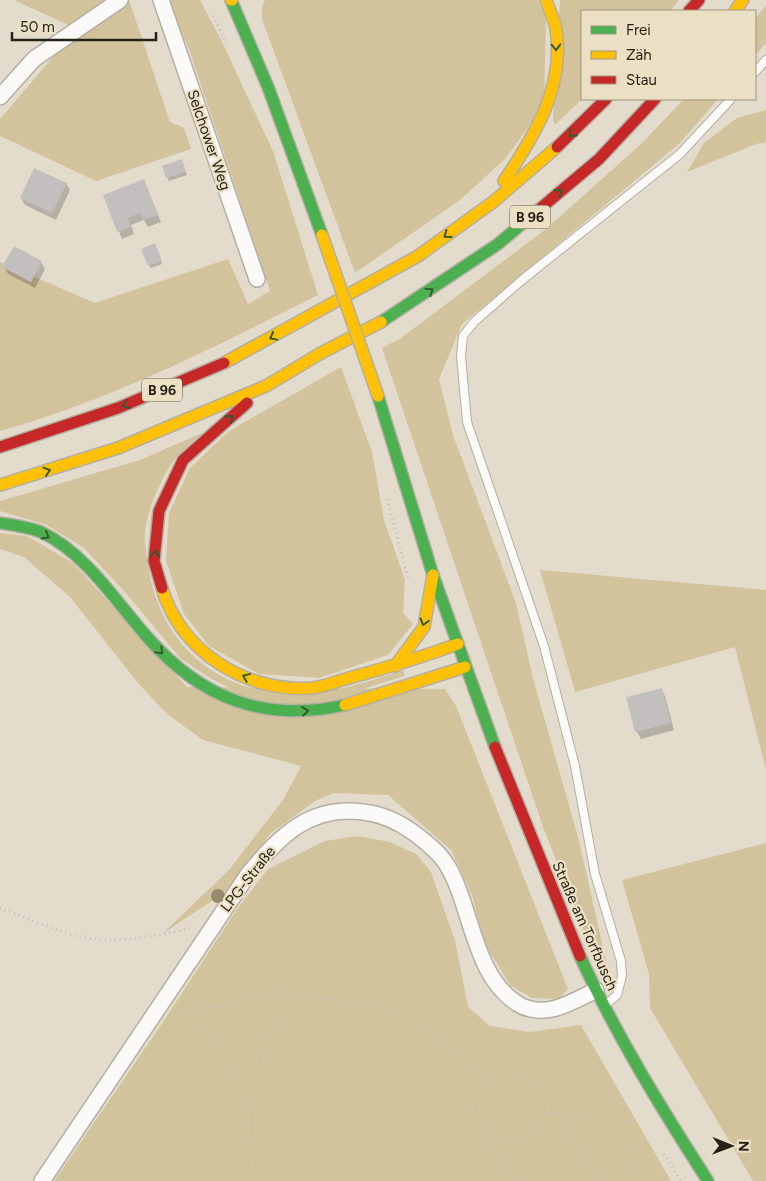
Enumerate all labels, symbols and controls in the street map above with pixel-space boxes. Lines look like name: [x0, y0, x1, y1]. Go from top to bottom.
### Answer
scale bar: [12, 10, 156, 42]
legend: [581, 10, 756, 100]
text: 50 m: [20, 18, 55, 36]
text: Frei: [626, 21, 651, 39]
one-way arrow: [551, 43, 562, 51]
text: Zäh: [626, 46, 652, 64]
text: Stau: [626, 71, 657, 89]
street label: Selchower Weg: [183, 87, 235, 193]
one-way arrow: [569, 128, 578, 137]
one-way arrow: [554, 189, 563, 198]
road number: B 96: [510, 206, 550, 228]
one-way arrow: [444, 229, 453, 237]
one-way arrow: [425, 287, 434, 297]
one-way arrow: [270, 330, 279, 340]
road number: B 96: [142, 378, 182, 402]
one-way arrow: [122, 398, 131, 409]
one-way arrow: [224, 415, 233, 424]
one-way arrow: [42, 466, 50, 476]
one-way arrow: [41, 530, 50, 540]
one-way arrow: [150, 550, 161, 558]
one-way arrow: [419, 618, 430, 627]
one-way arrow: [154, 645, 163, 654]
one-way arrow: [242, 672, 250, 682]
one-way arrow: [301, 706, 309, 717]
street label: LPG-Straße: [217, 843, 279, 915]
street label: Straße am Torfbusch: [548, 859, 622, 993]
north arrow: [706, 1121, 756, 1171]
text: N: [735, 1141, 752, 1152]

